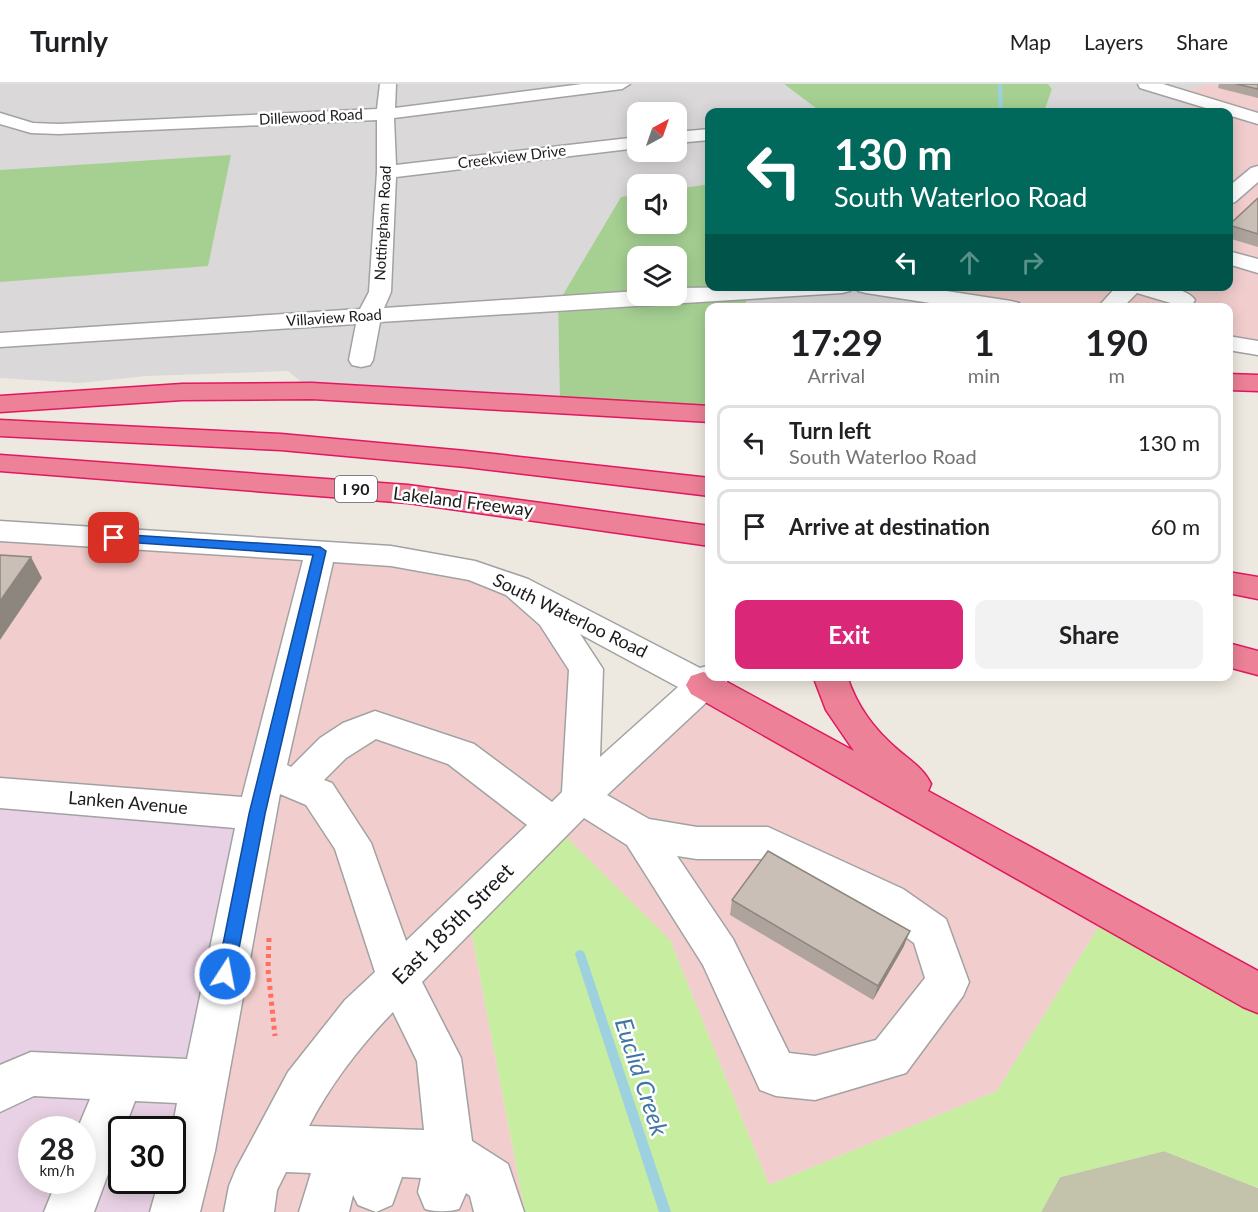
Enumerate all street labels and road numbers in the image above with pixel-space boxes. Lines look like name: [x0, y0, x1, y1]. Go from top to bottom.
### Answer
street label: Dillewood Road: [259, 104, 363, 128]
street label: Creekview Drive: [457, 140, 567, 172]
street label: Nottingham Road: [370, 165, 394, 281]
street label: Villaview Road: [285, 305, 382, 329]
road number: I 90: [335, 476, 377, 502]
street label: Lakeland Freeway: [392, 482, 535, 521]
street label: South Waterloo Road: [490, 568, 651, 662]
street label: Lanken Avenue: [67, 786, 189, 818]
street label: East 185th Street: [386, 857, 518, 989]

